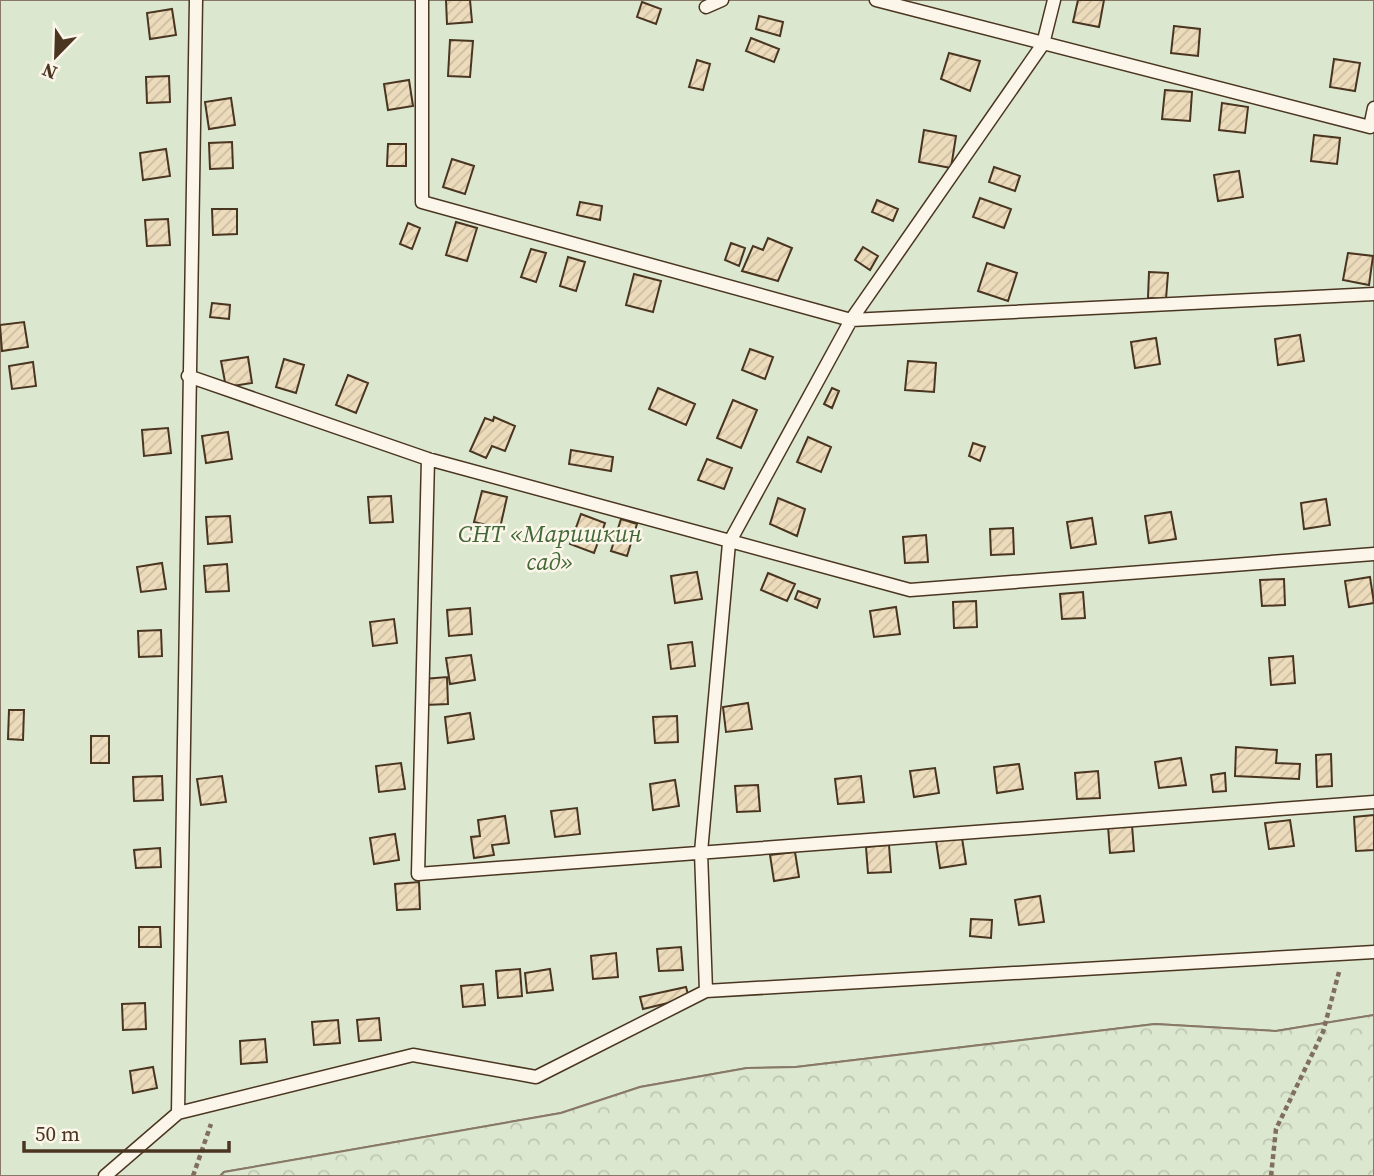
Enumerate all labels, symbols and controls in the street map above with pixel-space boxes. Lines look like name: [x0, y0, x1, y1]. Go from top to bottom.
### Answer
north arrow: [21, 21, 91, 91]
text: N: [38, 57, 61, 86]
park label: СНТ «Маришкин сад»: [458, 517, 642, 578]
scale bar: [24, 1110, 229, 1154]
text: 50 m: [35, 1119, 80, 1148]

